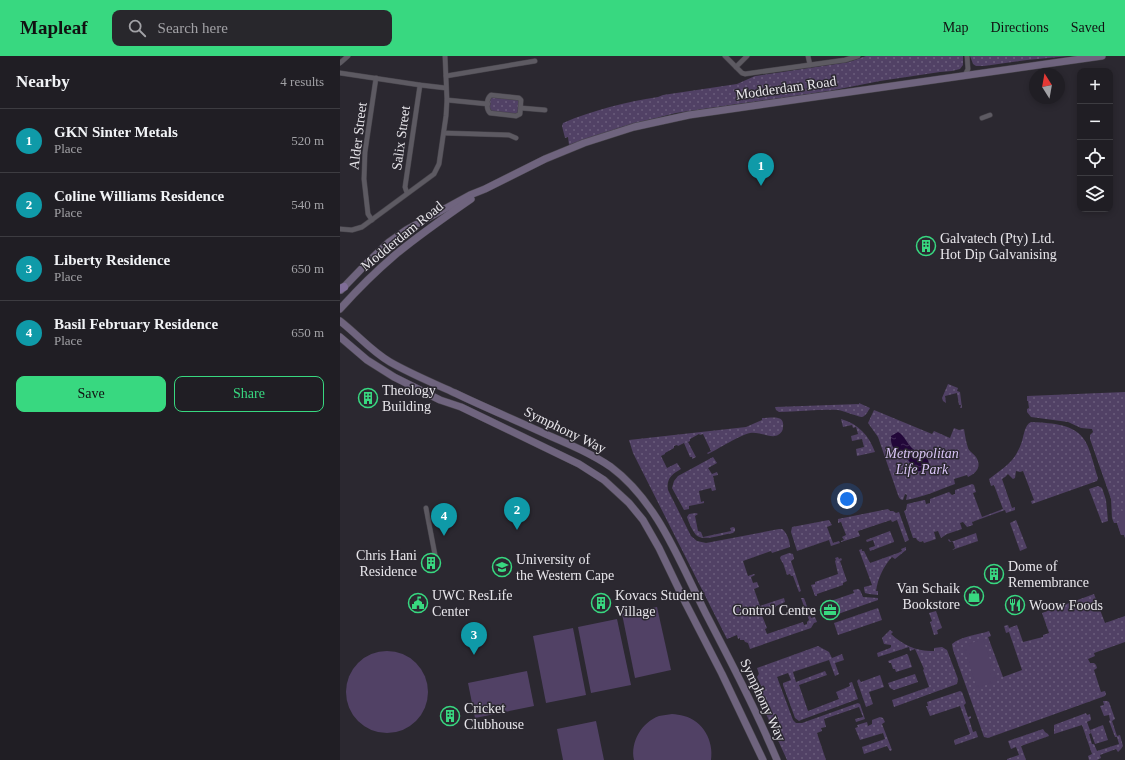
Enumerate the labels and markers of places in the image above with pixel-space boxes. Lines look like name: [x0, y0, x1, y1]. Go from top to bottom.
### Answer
pin: 1: [748, 153, 774, 186]
place label: Galvatech (Pty) Ltd. Hot Dip Galvanising: [940, 231, 1057, 262]
building icon: Galvatech (Pty) Ltd. Hot Dip Galvanising: [915, 235, 937, 257]
place label: Theology Building: [382, 383, 436, 414]
building icon: Theology Building: [357, 387, 379, 409]
pin: 2: [504, 497, 530, 530]
pin: 4: [431, 503, 457, 536]
place label: Chris Hani Residence: [356, 548, 417, 579]
building icon: Chris Hani Residence: [420, 552, 442, 574]
place label: University of the Western Cape: [516, 552, 614, 583]
school or university icon: University of the Western Cape: [491, 556, 513, 578]
place label: Dome of Remembrance: [1008, 559, 1089, 590]
building icon: Dome of Remembrance: [983, 563, 1005, 585]
place label: Van Schaik Bookstore: [897, 581, 960, 612]
shop icon: Van Schaik Bookstore: [963, 585, 985, 607]
place label: UWC ResLife Center: [432, 588, 512, 619]
place label: Kovacs Student Village: [615, 588, 703, 619]
public building icon: UWC ResLife Center: [407, 592, 429, 614]
building icon: Kovacs Student Village: [590, 592, 612, 614]
restaurant icon: Woow Foods: [1004, 594, 1026, 616]
place label: Woow Foods: [1029, 598, 1103, 613]
office icon: Control Centre: [819, 599, 841, 621]
place label: Control Centre: [732, 603, 816, 618]
pin: 3: [461, 622, 487, 655]
place label: Cricket Clubhouse: [464, 701, 524, 732]
building icon: Cricket Clubhouse: [439, 705, 461, 727]

